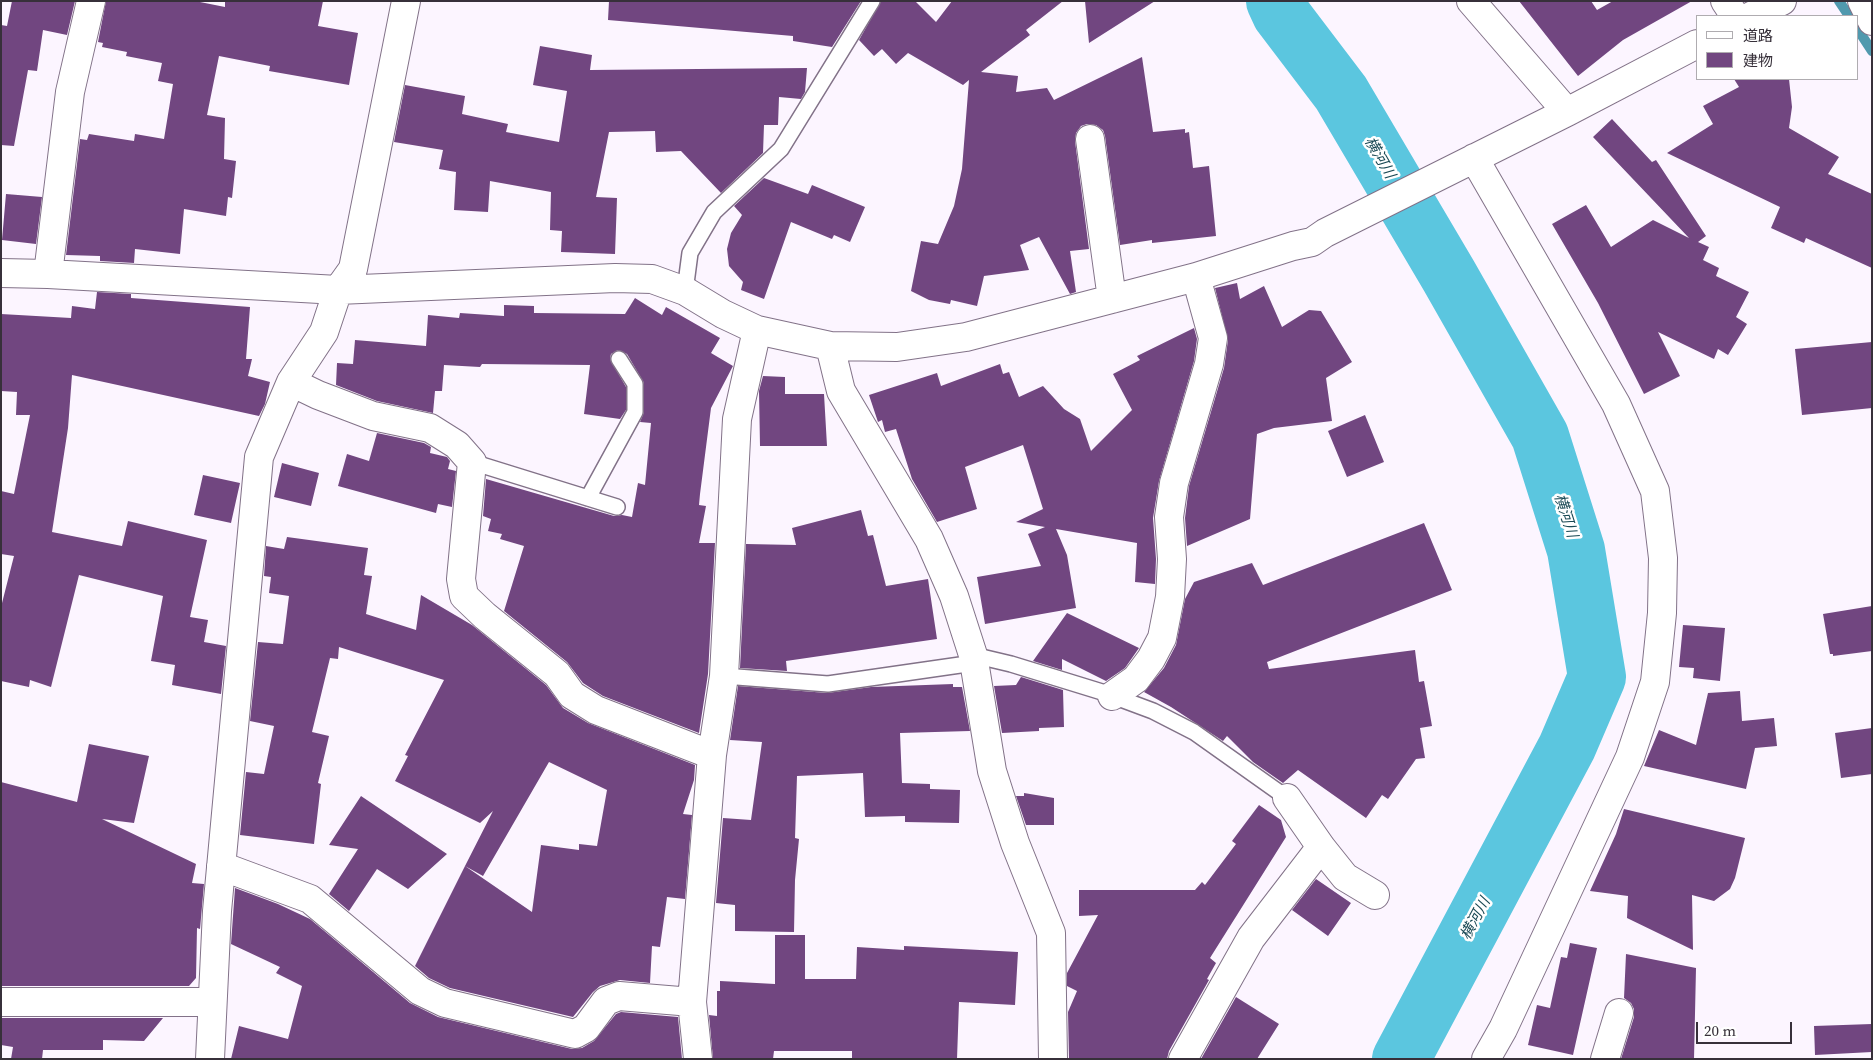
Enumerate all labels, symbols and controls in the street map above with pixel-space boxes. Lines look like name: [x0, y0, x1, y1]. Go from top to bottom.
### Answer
legend: [1696, 15, 1858, 80]
text: 道路: [1743, 25, 1773, 46]
text: 建物: [1743, 50, 1773, 71]
water label: 横河川: [1360, 134, 1398, 182]
water label: 横河川: [1549, 492, 1581, 540]
water label: 横河川: [1457, 895, 1495, 943]
scale bar: [1698, 1012, 1794, 1044]
text: 20 m: [1704, 1020, 1736, 1041]

